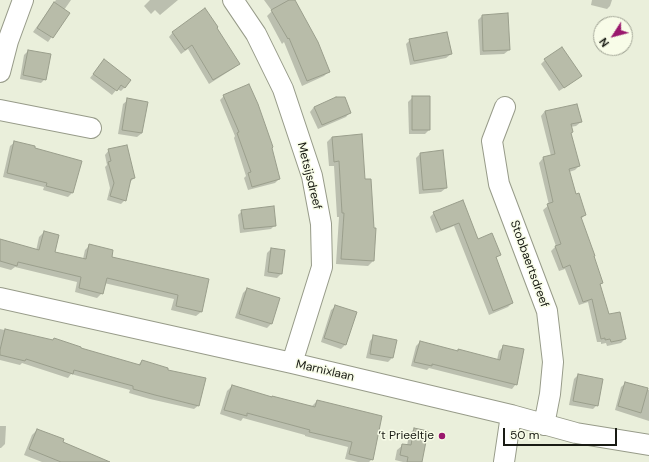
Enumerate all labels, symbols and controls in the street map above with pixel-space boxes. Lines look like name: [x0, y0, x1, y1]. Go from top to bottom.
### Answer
north arrow: [593, 16, 633, 56]
text: N: [596, 35, 612, 50]
street label: Metsijsdreef: [294, 141, 324, 211]
street label: Stobbaertsdreef: [507, 219, 551, 309]
street label: Marnixlaan: [294, 357, 356, 385]
scale bar: [505, 420, 619, 446]
text: 50 m: [510, 427, 539, 443]
place label: ’t Prieeltje: [379, 429, 434, 443]
marker: ’t Prieeltje: [437, 431, 447, 441]

